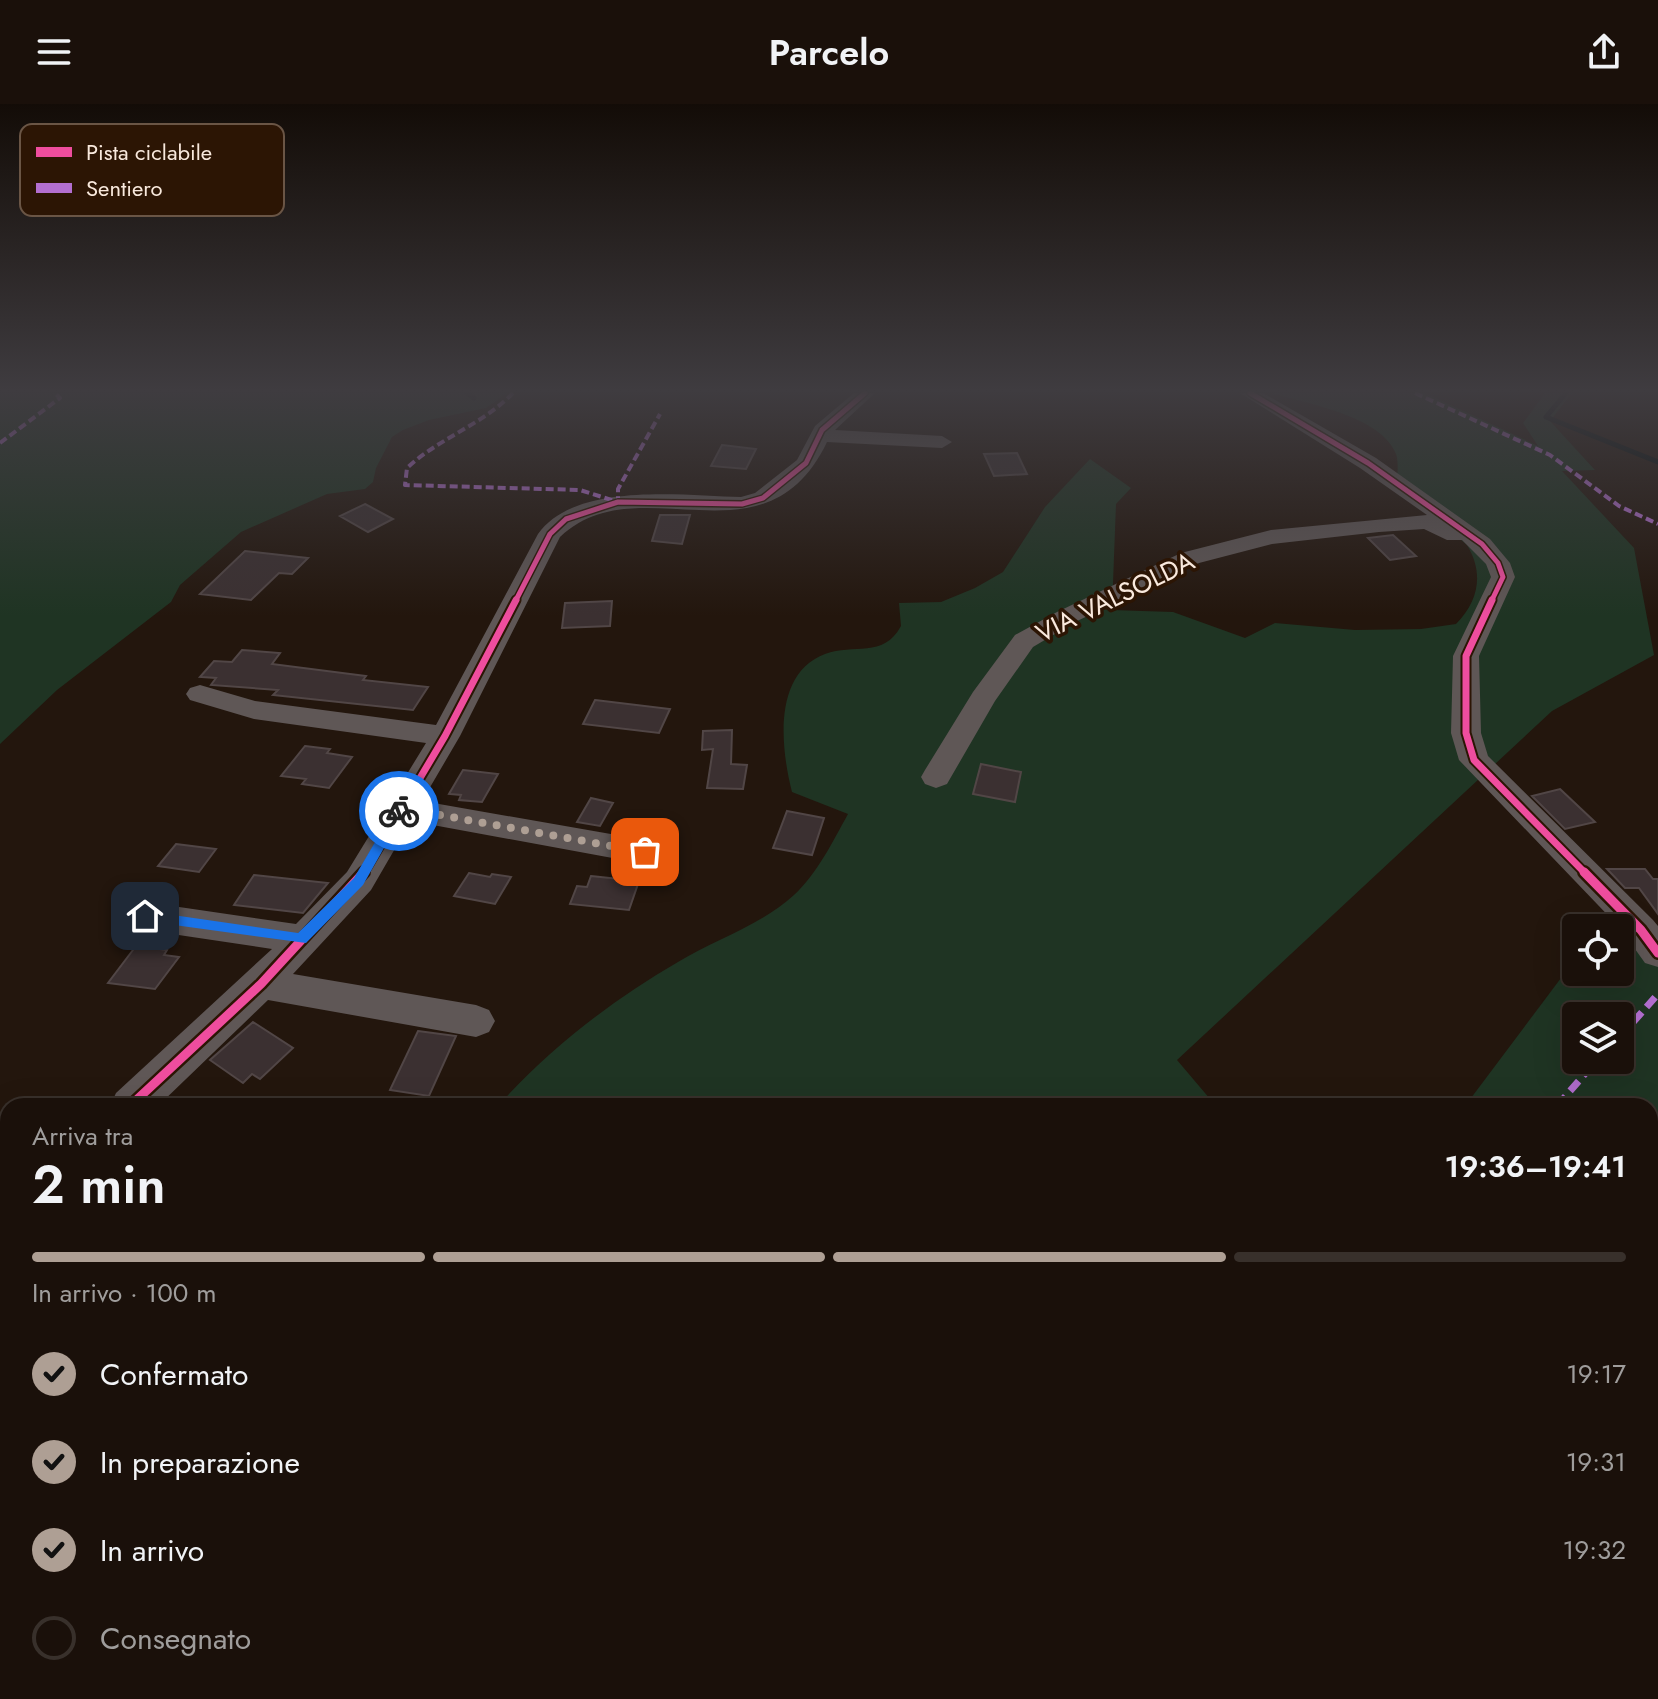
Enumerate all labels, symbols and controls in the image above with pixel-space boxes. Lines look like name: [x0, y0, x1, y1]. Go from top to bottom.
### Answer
text: Parcelo: [769, 26, 889, 78]
icon: menu: [32, 30, 76, 74]
icon: share: [1582, 30, 1626, 74]
legend: [20, 124, 284, 216]
text: Pista ciclabile: [86, 136, 212, 168]
text: Sentiero: [86, 172, 163, 204]
street label: VIA VALSOLDA: [1029, 542, 1202, 652]
courier: [359, 771, 439, 851]
icon: bike: [377, 789, 421, 833]
pin: [611, 818, 679, 886]
icon: bag: [623, 830, 667, 874]
pin: [111, 882, 179, 950]
icon: home: [123, 894, 167, 938]
map controls: [1562, 914, 1634, 1074]
button: locate: [1562, 914, 1634, 986]
button: layers: [1562, 1002, 1634, 1074]
text: Arriva tra: [32, 1117, 133, 1155]
text: 19:36–19:41: [1444, 1145, 1626, 1188]
text: 2 min: [32, 1147, 165, 1223]
text: In arrivo · 100 m: [32, 1274, 217, 1312]
icon: check: [32, 1352, 76, 1396]
text: Confermato: [100, 1353, 248, 1396]
text: 19:17: [1566, 1355, 1626, 1393]
icon: check: [32, 1440, 76, 1484]
text: In preparazione: [100, 1441, 300, 1484]
text: 19:31: [1566, 1443, 1626, 1481]
icon: check: [32, 1528, 76, 1572]
text: In arrivo: [100, 1529, 204, 1572]
text: 19:32: [1563, 1531, 1626, 1569]
text: Consegnato: [100, 1617, 251, 1660]

